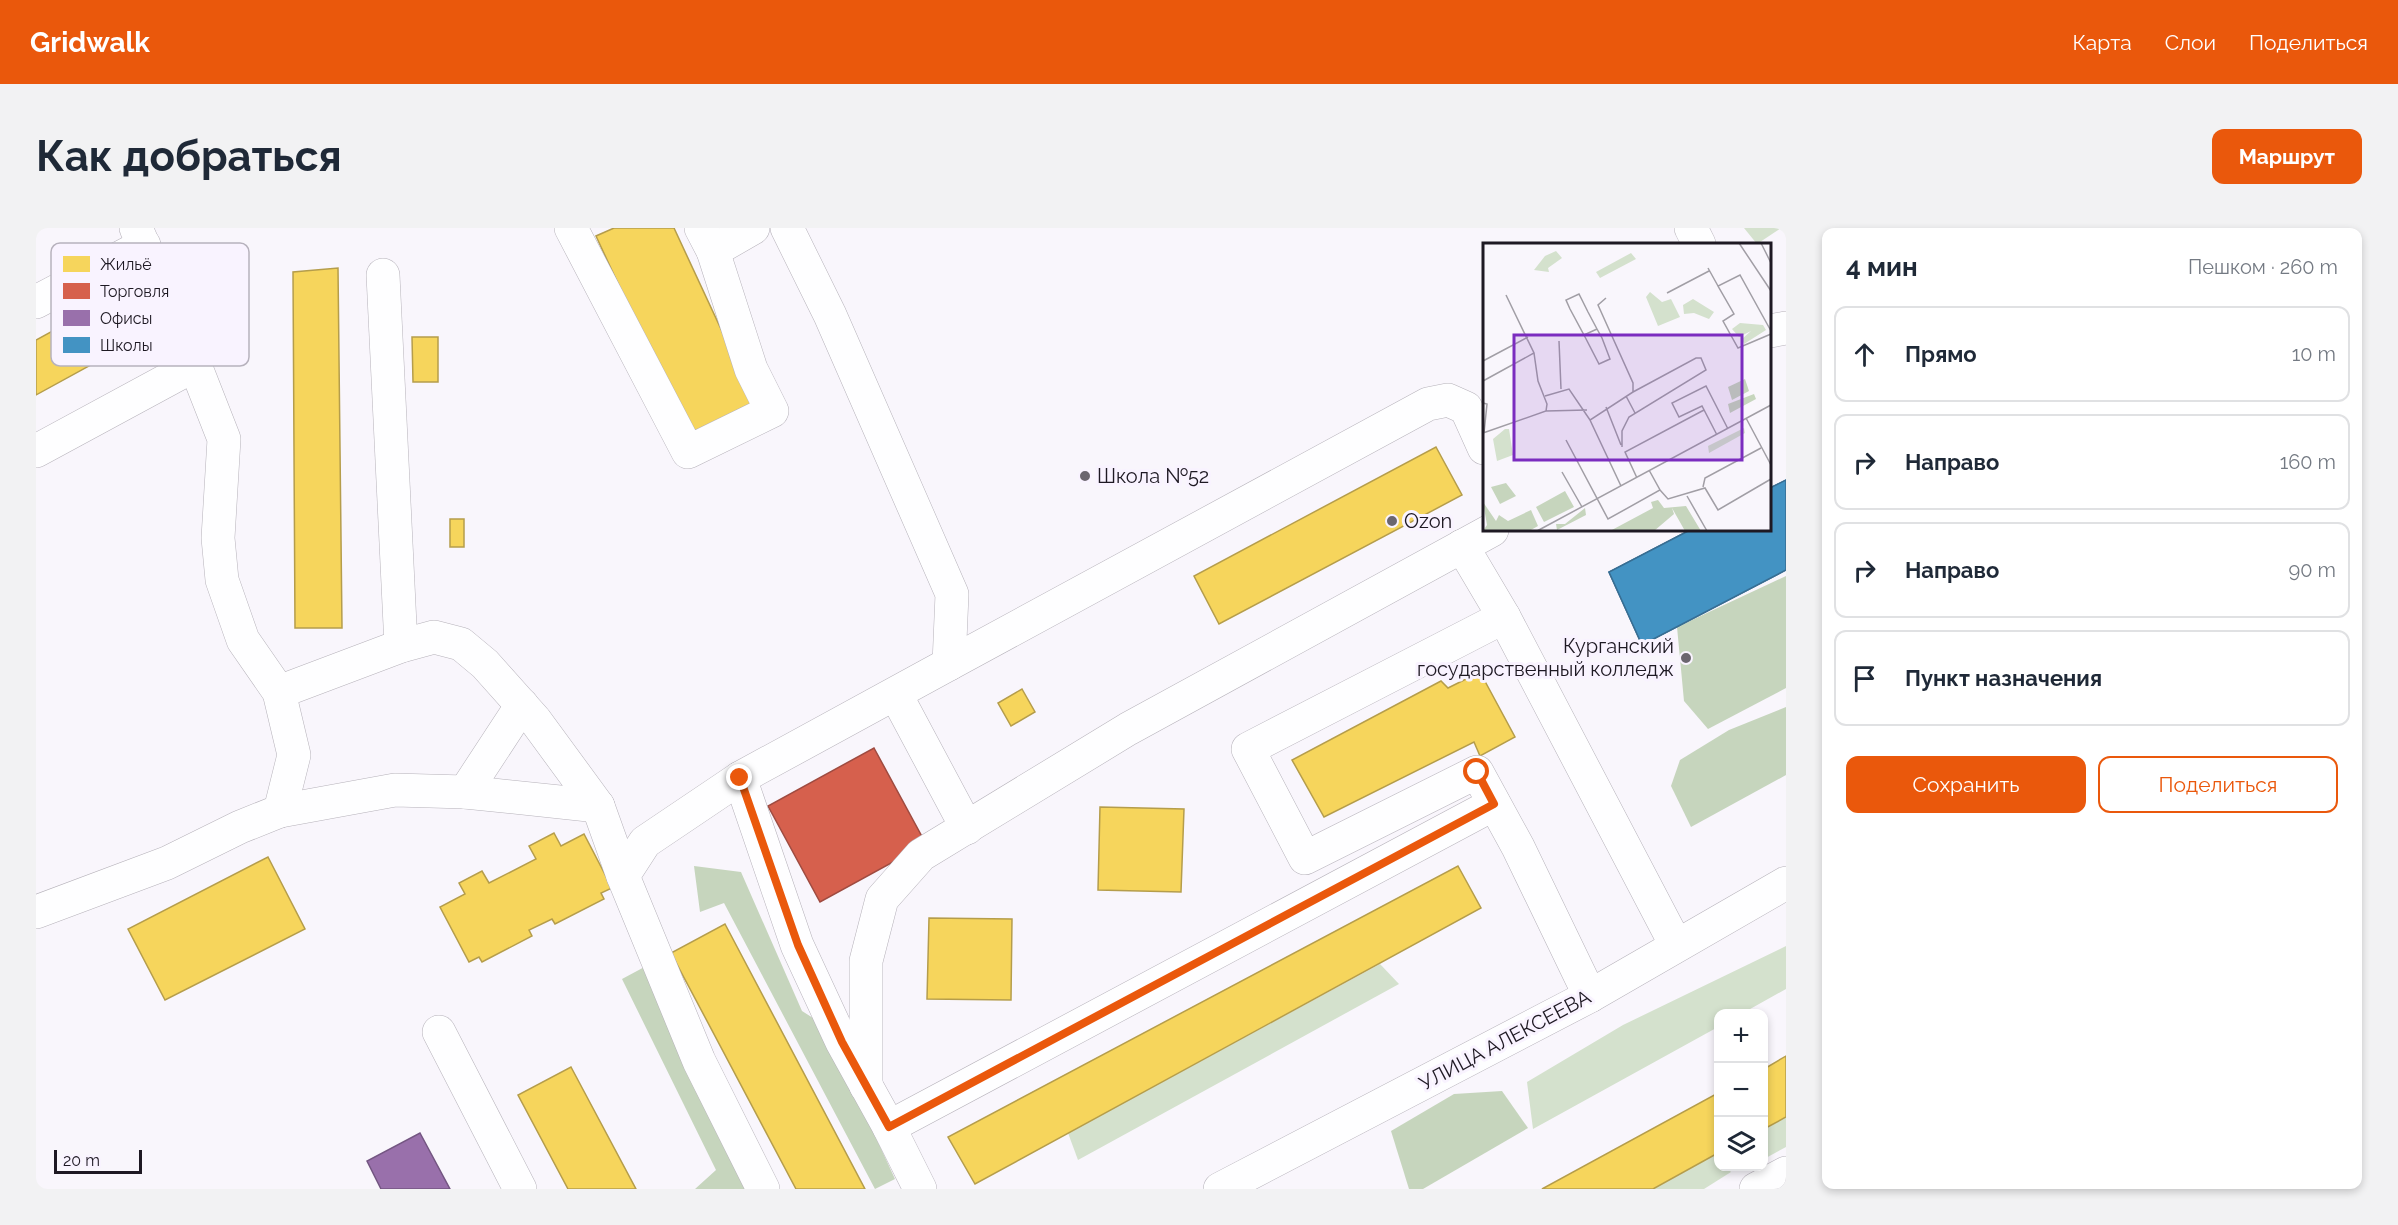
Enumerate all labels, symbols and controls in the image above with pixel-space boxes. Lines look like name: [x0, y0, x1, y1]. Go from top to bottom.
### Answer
text: Gridwalk: [30, 26, 150, 59]
text: Карта: [2073, 30, 2132, 55]
text: Слои: [2165, 30, 2216, 55]
text: Поделиться: [2249, 30, 2368, 55]
button: Маршрут: [2212, 129, 2362, 184]
text: Как добраться: [36, 132, 342, 181]
legend: [51, 243, 249, 366]
inset map: [1483, 243, 1771, 531]
text: 4 мин: [1846, 252, 1918, 282]
text: Жильё: [100, 255, 152, 274]
text: Пешком · 260 m: [2188, 255, 2338, 279]
text: Торговля: [100, 282, 169, 301]
text: Офисы: [100, 309, 152, 328]
text: Школы: [100, 336, 153, 355]
icon: ahead: [1848, 338, 1881, 371]
text: Прямо: [1905, 341, 1977, 367]
text: 10 m: [2292, 342, 2336, 366]
icon: right: [1848, 446, 1881, 479]
text: Направо: [1905, 449, 1999, 475]
text: 160 m: [2280, 450, 2336, 474]
place label: Школа №52: [1097, 464, 1209, 488]
marker: Школа №52: [1078, 469, 1092, 483]
place label: Ozon: [1404, 509, 1452, 533]
marker: Ozon: [1385, 514, 1399, 528]
icon: right: [1848, 554, 1881, 587]
text: Направо: [1905, 557, 1999, 583]
text: 90 m: [2289, 558, 2336, 582]
place label: Курганский государственный колледж: [1417, 634, 1674, 681]
marker: Курганский государственный колледж: [1679, 651, 1693, 665]
icon: arrive: [1848, 662, 1881, 695]
text: Пункт назначения: [1905, 665, 2102, 691]
button: Сохранить: [1846, 756, 2086, 813]
button: Поделиться: [2098, 756, 2338, 813]
route start: [1463, 758, 1489, 784]
route end: [726, 764, 752, 790]
street label: УЛИЦА АЛЕКСЕЕВА: [1415, 984, 1595, 1095]
map controls: [1714, 1009, 1768, 1171]
button: +: [1714, 1009, 1768, 1063]
button: −: [1714, 1063, 1768, 1117]
button: layers: [1714, 1117, 1768, 1171]
scale bar: [54, 1147, 142, 1174]
text: 20 m: [63, 1151, 100, 1170]

